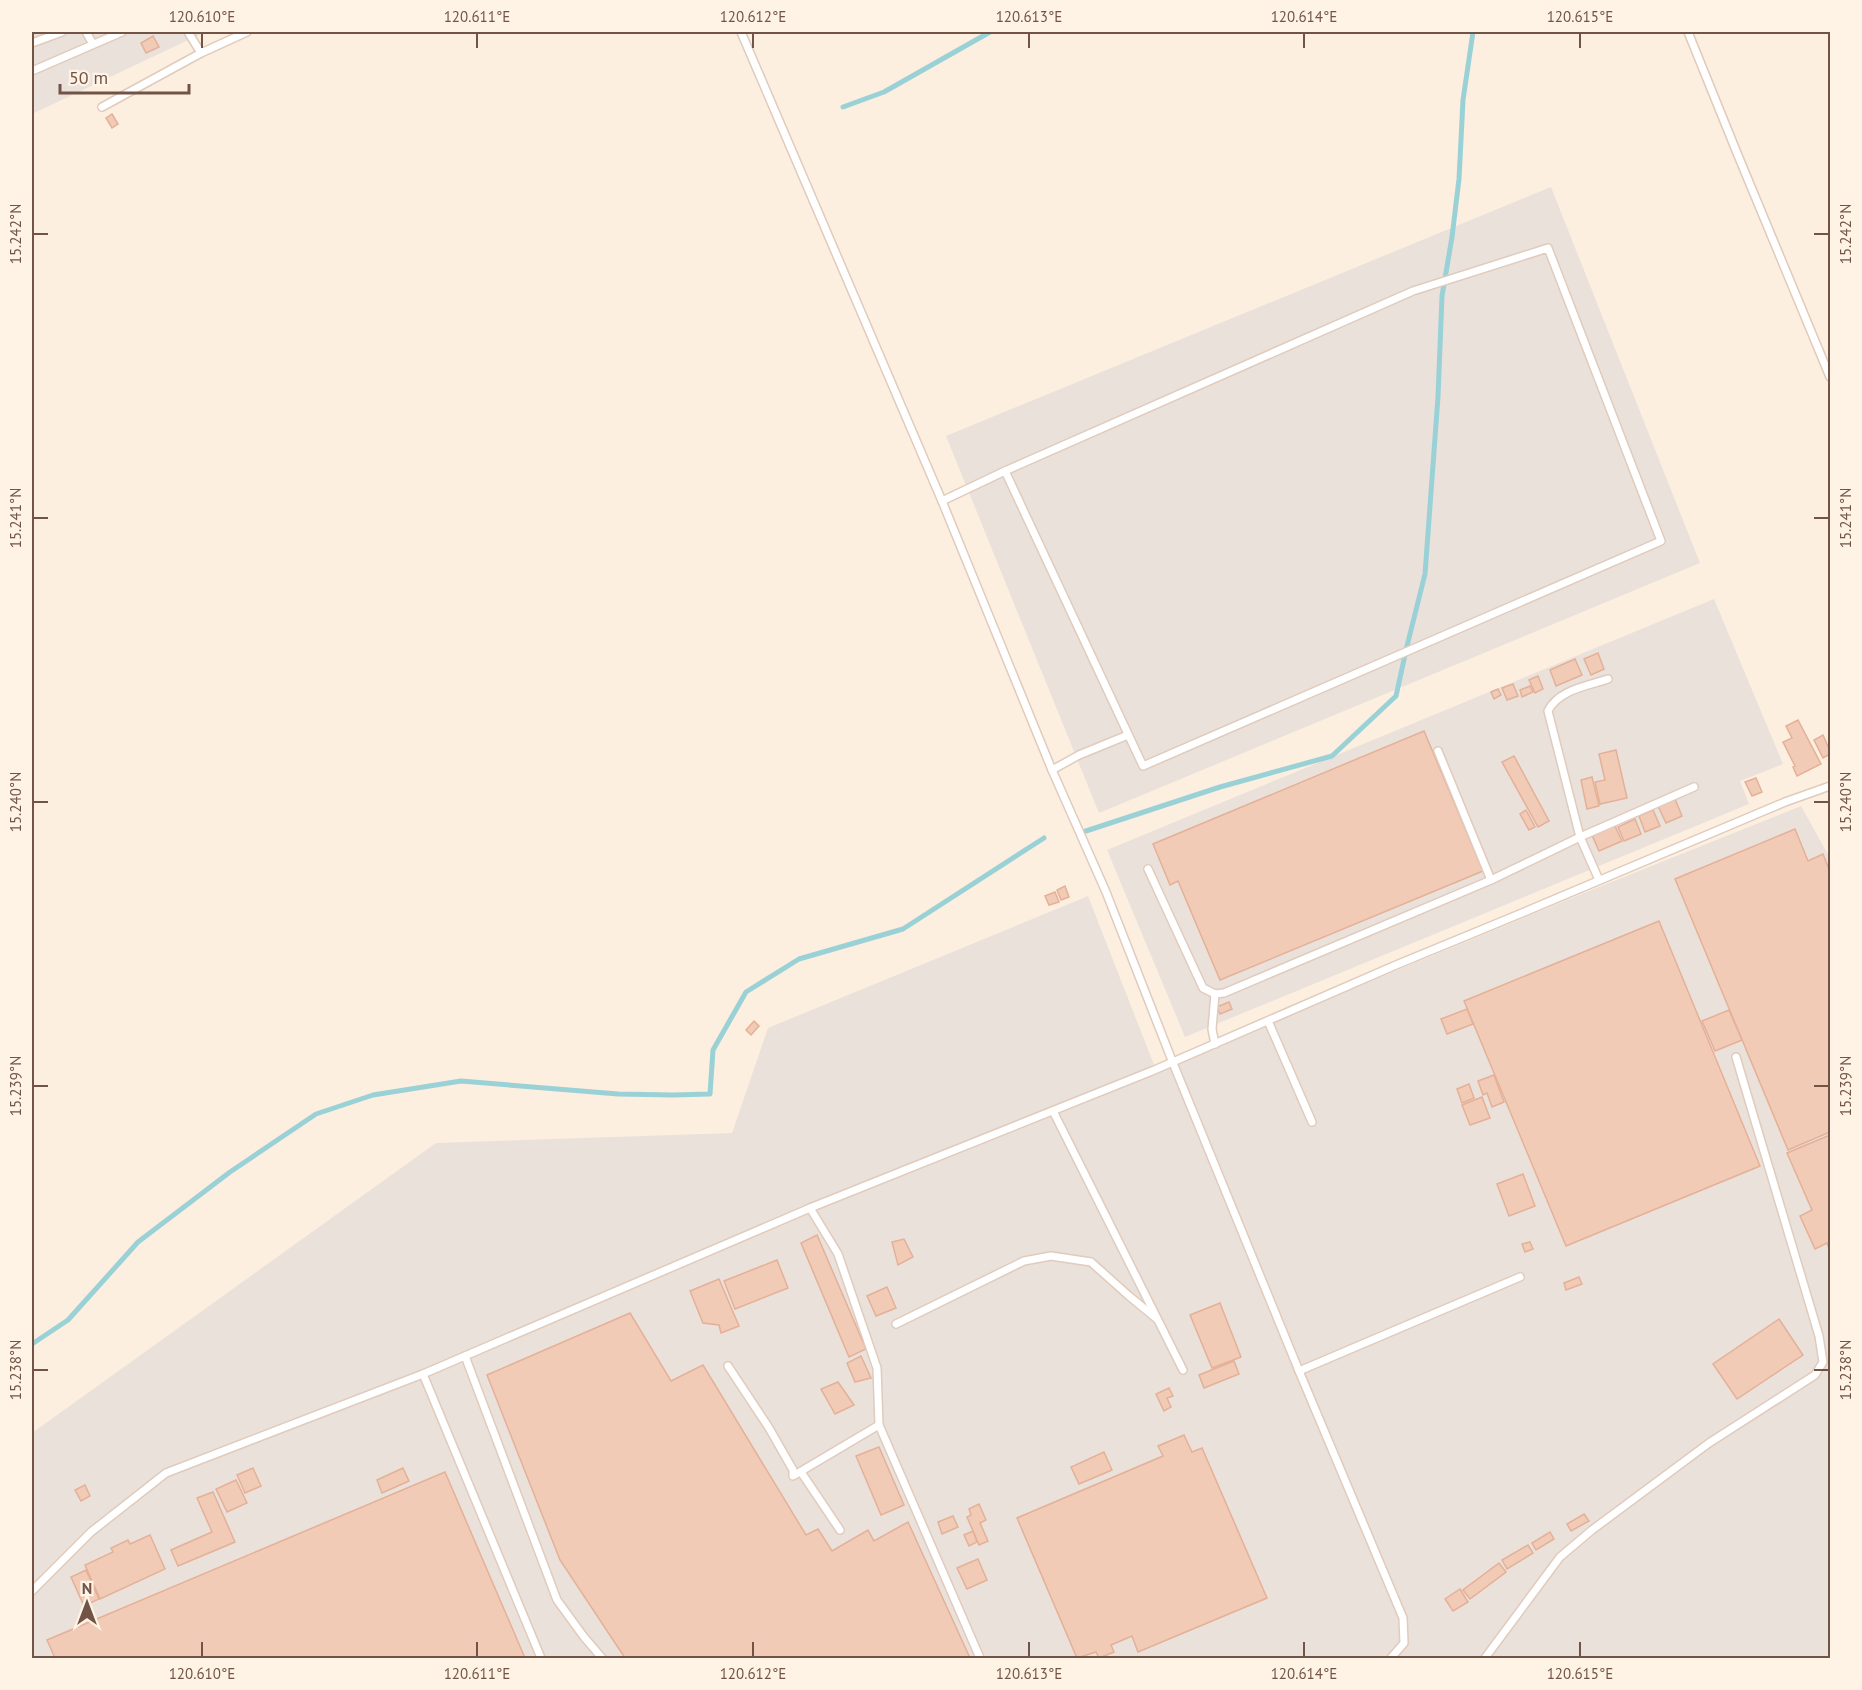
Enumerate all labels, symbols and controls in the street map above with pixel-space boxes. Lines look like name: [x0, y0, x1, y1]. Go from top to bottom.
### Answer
text: 120.610°E: [169, 7, 235, 26]
text: 120.611°E: [444, 7, 510, 26]
text: 120.612°E: [720, 7, 786, 26]
text: 120.613°E: [996, 7, 1062, 26]
text: 120.614°E: [1271, 7, 1337, 26]
text: 120.615°E: [1547, 7, 1613, 26]
scale bar: [60, 57, 189, 95]
text: 50 m: [69, 66, 108, 89]
text: 15.242°N: [6, 204, 25, 264]
text: 15.242°N: [1836, 204, 1855, 264]
text: 15.241°N: [6, 488, 25, 548]
text: 15.241°N: [1836, 488, 1855, 548]
text: 15.240°N: [6, 772, 25, 832]
text: 15.240°N: [1836, 772, 1855, 832]
text: 15.239°N: [6, 1056, 25, 1116]
text: 15.239°N: [1836, 1056, 1855, 1116]
text: 15.238°N: [6, 1340, 25, 1400]
text: 15.238°N: [1836, 1340, 1855, 1400]
north arrow: [57, 1573, 117, 1633]
text: N: [82, 1578, 92, 1598]
text: 120.610°E: [169, 1664, 235, 1683]
text: 120.611°E: [444, 1664, 510, 1683]
text: 120.612°E: [720, 1664, 786, 1683]
text: 120.613°E: [996, 1664, 1062, 1683]
text: 120.614°E: [1271, 1664, 1337, 1683]
text: 120.615°E: [1547, 1664, 1613, 1683]

